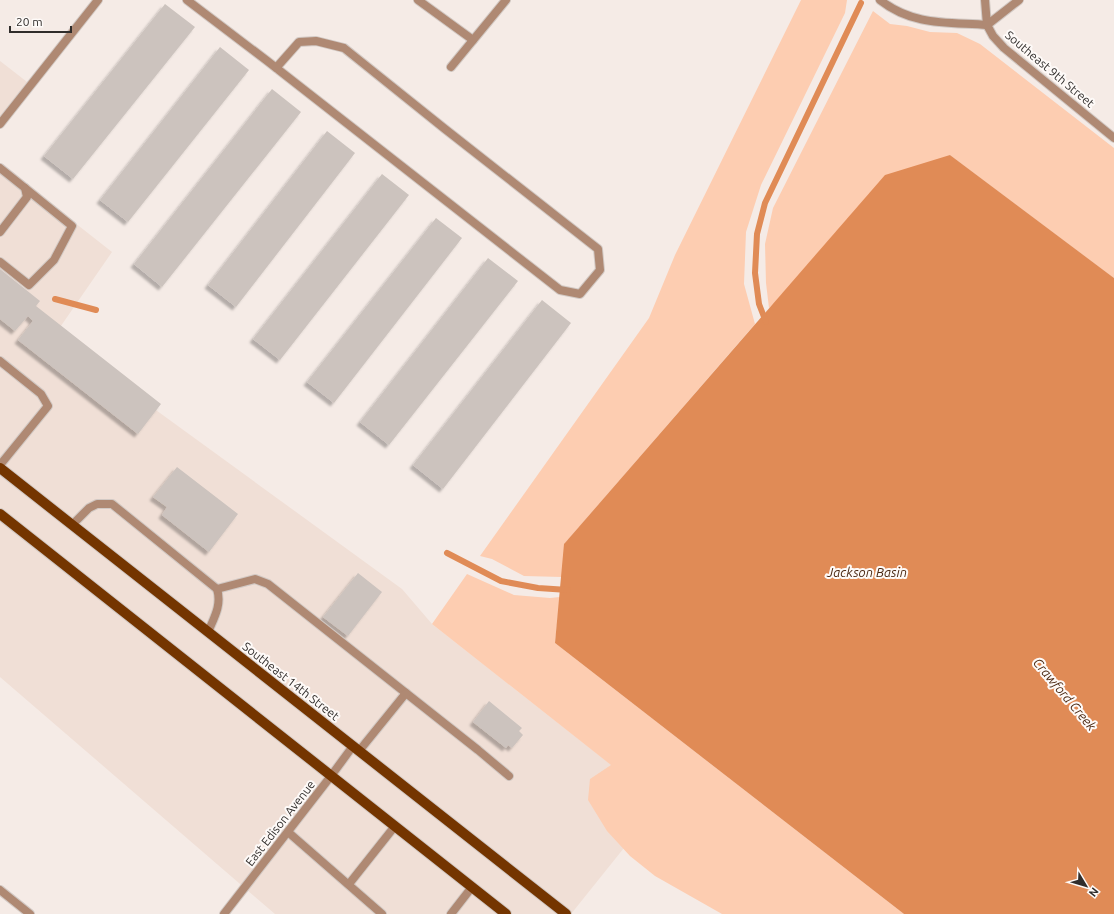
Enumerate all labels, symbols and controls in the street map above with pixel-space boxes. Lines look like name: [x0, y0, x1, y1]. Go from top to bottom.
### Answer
scale bar: [10, 8, 71, 34]
text: 20 m: [16, 15, 43, 28]
street label: Southeast 9th Street: [1003, 28, 1097, 110]
water label: Jackson Basin: [826, 565, 907, 579]
street label: Southeast 14th Street: [240, 639, 342, 723]
water label: Crawford Creek: [1030, 655, 1099, 734]
street label: East Edison Avenue: [243, 778, 317, 868]
north arrow: [1066, 866, 1106, 906]
text: N: [1087, 885, 1101, 899]

